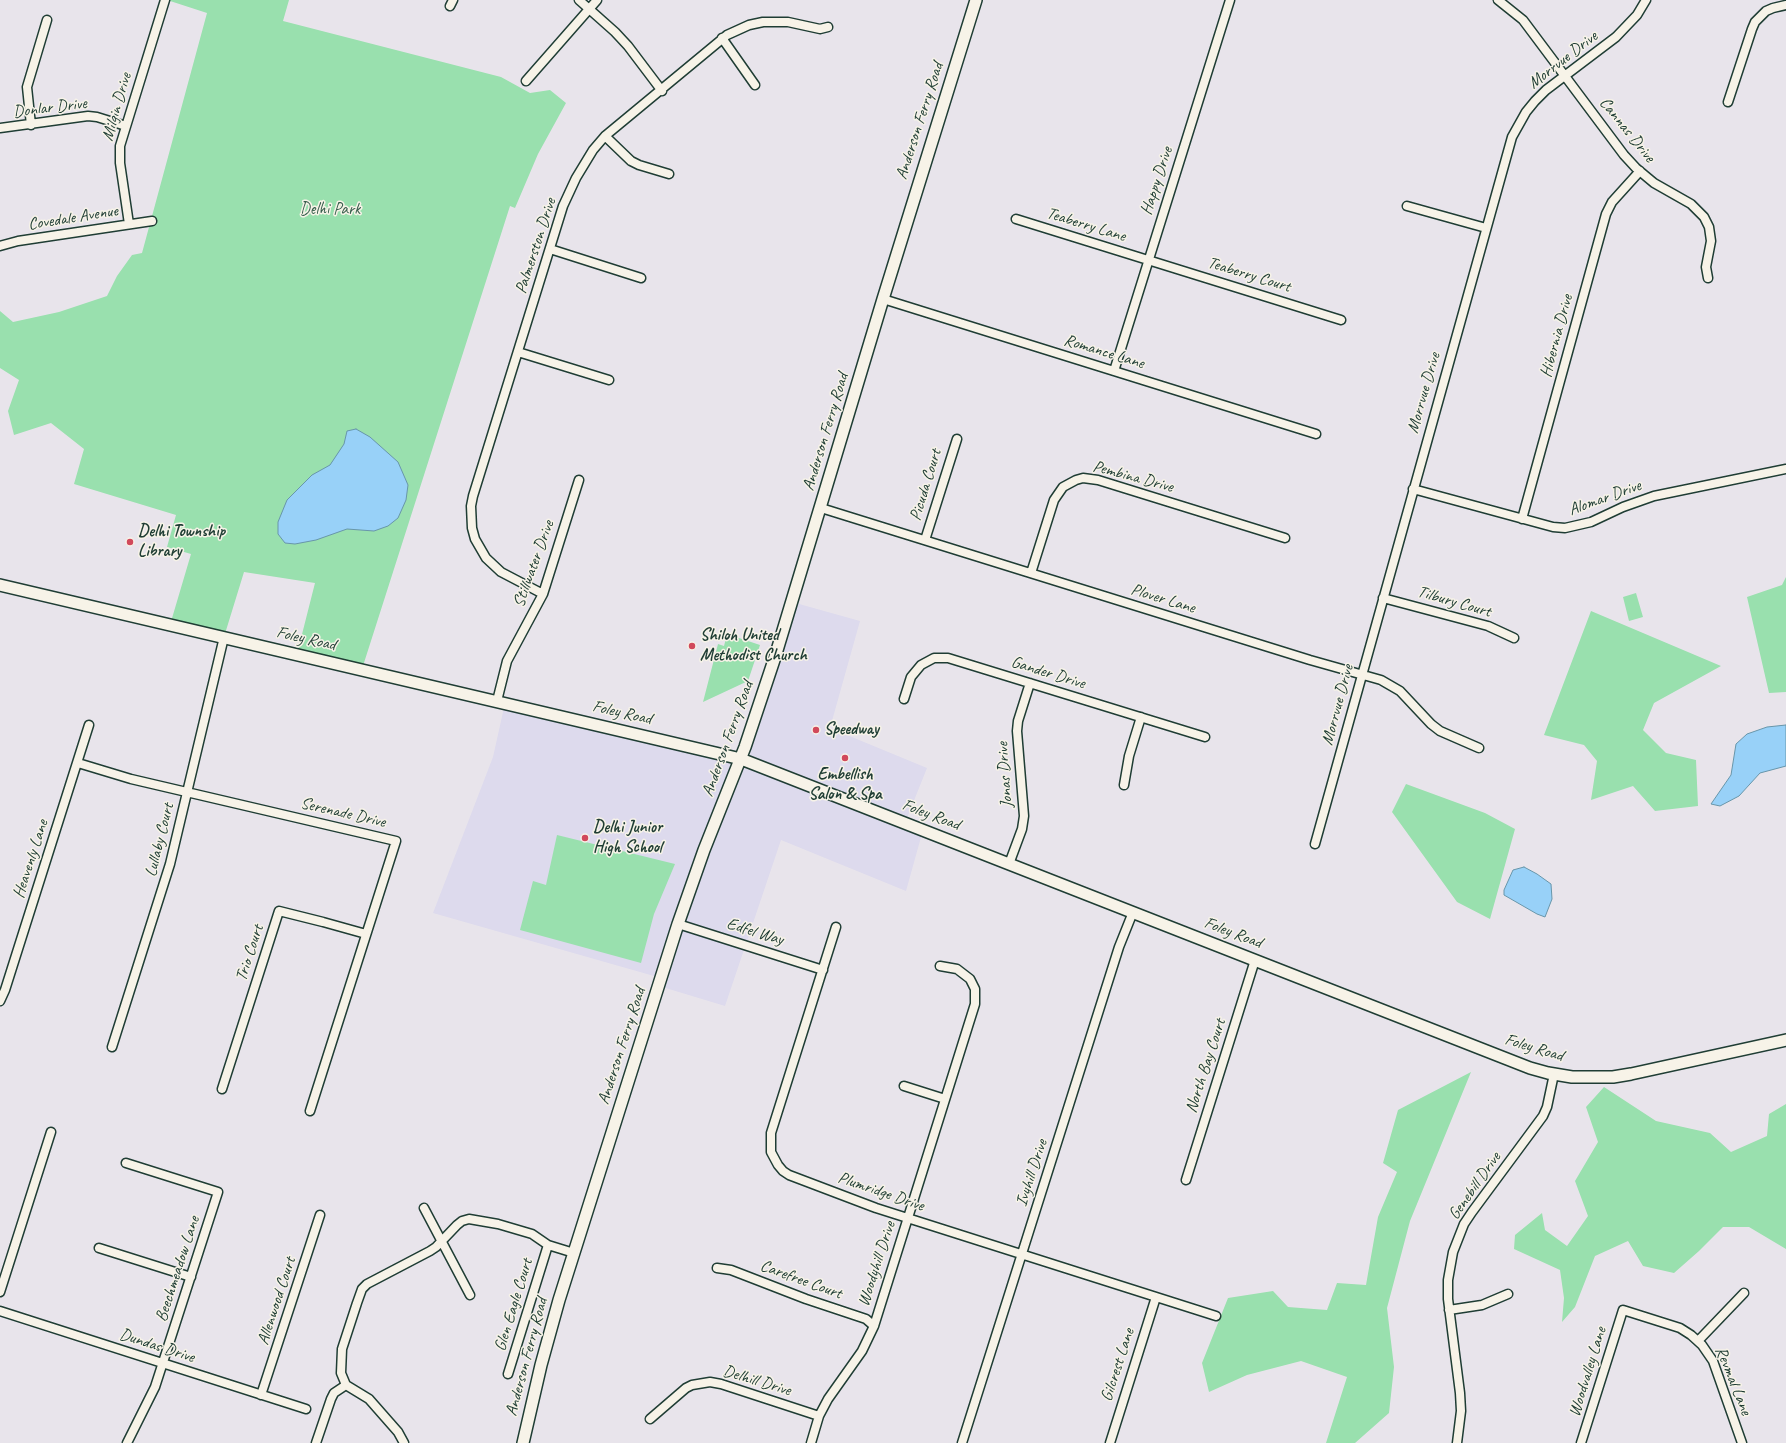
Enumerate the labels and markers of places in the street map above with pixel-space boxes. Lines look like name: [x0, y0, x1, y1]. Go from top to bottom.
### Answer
place label: Delhi Township Library: [138, 522, 225, 562]
marker: Delhi Township Library: [125, 537, 135, 547]
place label: Shiloh United Methodist Church: [700, 626, 807, 666]
marker: Shiloh United Methodist Church: [687, 641, 697, 651]
place label: Speedway: [824, 720, 879, 740]
marker: Speedway: [811, 725, 821, 735]
marker: Embellish Salon & Spa: [840, 753, 850, 763]
place label: Embellish Salon & Spa: [808, 765, 882, 805]
place label: Delhi Junior High School: [593, 818, 662, 858]
marker: Delhi Junior High School: [580, 833, 590, 843]

